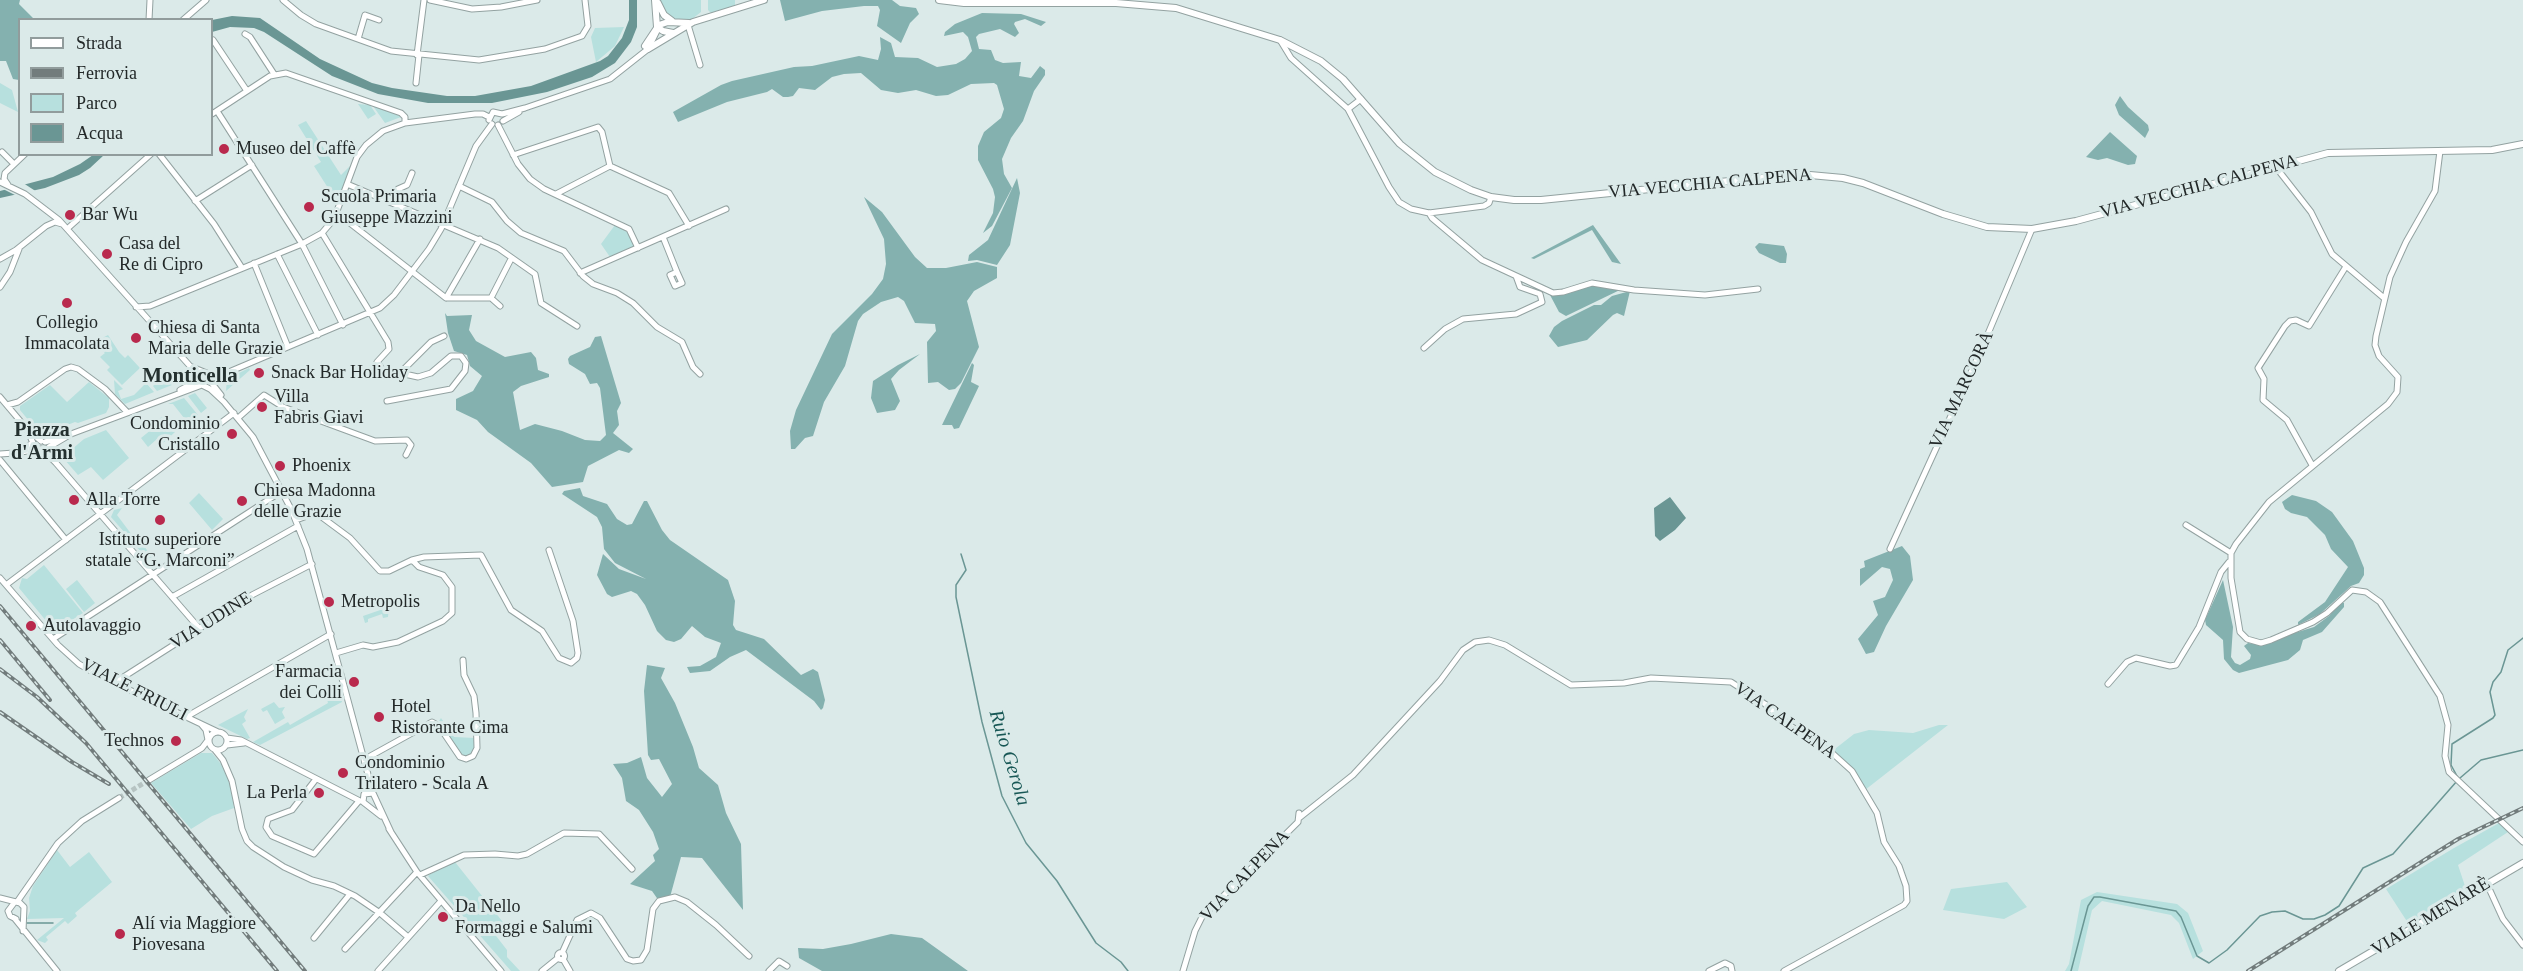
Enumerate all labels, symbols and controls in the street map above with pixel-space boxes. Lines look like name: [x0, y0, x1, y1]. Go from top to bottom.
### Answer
legend: [18, 18, 213, 156]
text: Strada: [76, 33, 122, 53]
text: Ferrovia: [76, 63, 137, 83]
text: Parco: [76, 93, 117, 113]
text: Acqua: [76, 123, 123, 143]
place label: Museo del Caffè: [236, 138, 356, 160]
marker: Museo del Caffè: [217, 142, 231, 156]
street label: VIA VECCHIA CALPENA: [2098, 150, 2300, 224]
street label: VIA VECCHIA CALPENA: [1607, 164, 1813, 204]
place label: Scuola Primaria Giuseppe Mazzini: [321, 186, 452, 228]
marker: Scuola Primaria Giuseppe Mazzini: [302, 200, 316, 214]
place label: Bar Wu: [82, 204, 138, 226]
marker: Bar Wu: [63, 208, 77, 222]
place label: Casa del Re di Cipro: [119, 233, 203, 276]
marker: Casa del Re di Cipro: [100, 247, 114, 261]
marker: Collegio Immacolata: [60, 296, 74, 310]
place label: Collegio Immacolata: [25, 312, 109, 354]
place label: Chiesa di Santa Maria delle Grazie: [148, 317, 283, 360]
street label: VIA MARCORÀ: [1925, 328, 1999, 452]
marker: Chiesa di Santa Maria delle Grazie: [129, 331, 143, 345]
place label: Snack Bar Holiday: [271, 362, 408, 384]
district label: Monticella: [142, 364, 238, 390]
marker: Snack Bar Holiday: [252, 366, 266, 380]
place label: Villa Fabris Giavi: [274, 386, 363, 428]
marker: Villa Fabris Giavi: [255, 400, 269, 414]
place label: Condominio Cristallo: [130, 413, 220, 456]
district label: Piazza d'Armi: [11, 419, 73, 466]
marker: Condominio Cristallo: [225, 427, 239, 441]
place label: Phoenix: [292, 455, 351, 477]
marker: Phoenix: [273, 459, 287, 473]
place label: Chiesa Madonna delle Grazie: [254, 480, 375, 522]
place label: Alla Torre: [86, 489, 160, 511]
marker: Alla Torre: [67, 493, 81, 507]
marker: Chiesa Madonna delle Grazie: [235, 494, 249, 508]
marker: Istituto superiore statale “G. Marconi”: [153, 513, 167, 527]
place label: Istituto superiore statale “G. Marconi”: [85, 529, 235, 572]
street label: VIA UDINE: [166, 587, 256, 655]
place label: Metropolis: [341, 591, 420, 613]
marker: Metropolis: [322, 595, 336, 609]
place label: Autolavaggio: [43, 615, 141, 637]
marker: Autolavaggio: [24, 619, 38, 633]
street label: VIALE FRIULI: [77, 654, 191, 726]
place label: Farmacia dei Colli: [275, 661, 342, 704]
marker: Farmacia dei Colli: [347, 675, 361, 689]
street label: VIA CALPENA: [1730, 678, 1840, 764]
place label: Hotel Ristorante Cima: [391, 696, 508, 738]
water label: Ruio Gerola: [983, 707, 1035, 809]
marker: Hotel Ristorante Cima: [372, 710, 386, 724]
place label: Technos: [104, 730, 164, 752]
marker: Technos: [169, 734, 183, 748]
place label: Condominio Trilatero - Scala A: [355, 752, 489, 795]
marker: Condominio Trilatero - Scala A: [336, 766, 350, 780]
place label: La Perla: [247, 782, 307, 804]
marker: La Perla: [312, 786, 326, 800]
street label: VIA CALPENA: [1196, 826, 1294, 926]
street label: VIALE MENARÈ: [2368, 873, 2494, 961]
place label: Da Nello Formaggi e Salumi: [455, 896, 593, 938]
marker: Da Nello Formaggi e Salumi: [436, 910, 450, 924]
place label: Alí via Maggiore Piovesana: [132, 913, 256, 956]
marker: Alí via Maggiore Piovesana: [113, 927, 127, 941]

